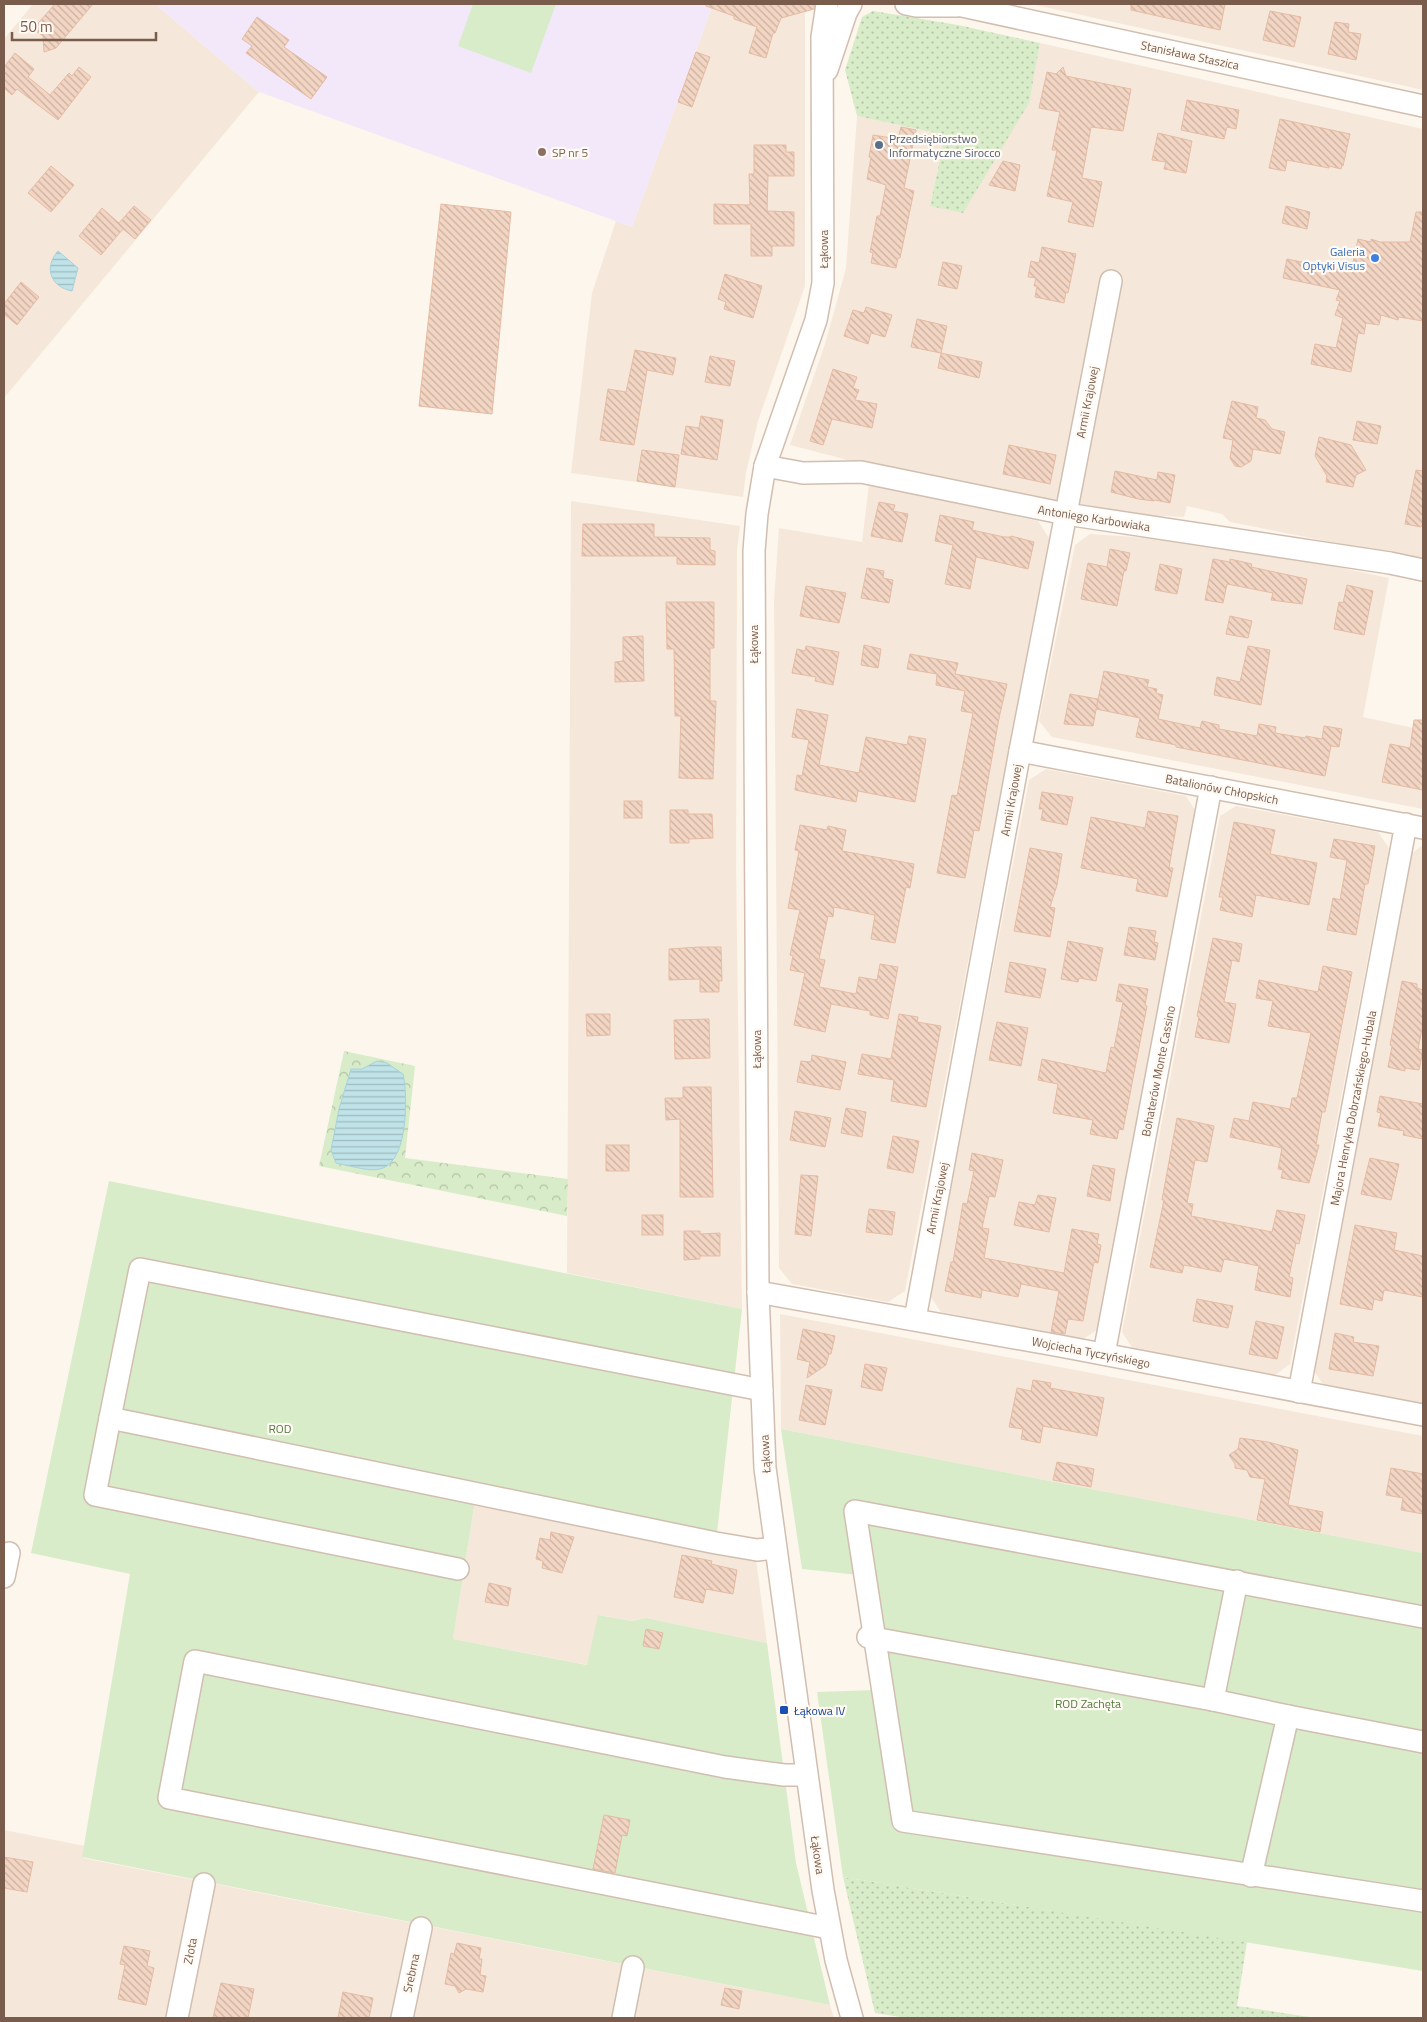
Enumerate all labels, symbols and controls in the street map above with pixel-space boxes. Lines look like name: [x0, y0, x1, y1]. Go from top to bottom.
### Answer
scale bar: [12, 10, 156, 42]
text: 50 m: [20, 15, 53, 38]
street label: Stanisława Staszica: [1139, 35, 1241, 75]
place label: Przedsiębiorstwo Informatyczne Sirocco: [889, 129, 1001, 162]
marker: Przedsiębiorstwo Informatyczne Sirocco: [873, 139, 885, 151]
place label: SP nr 5: [552, 143, 588, 162]
marker: SP nr 5: [536, 146, 548, 158]
street label: Łąkowa: [814, 230, 833, 269]
place label: Galeria Optyki Visus: [1303, 242, 1365, 275]
marker: Galeria Optyki Visus: [1369, 252, 1381, 264]
street label: Armii Krajowej: [1071, 364, 1103, 440]
street label: Antoniego Karbowiaka: [1036, 500, 1152, 536]
street label: Łąkowa: [744, 625, 763, 664]
street label: Armii Krajowej: [995, 762, 1027, 838]
street label: Batalionów Chłopskich: [1164, 769, 1280, 809]
street label: Bohaterów Monte Cassino: [1136, 1004, 1180, 1138]
street label: Majora Henryka Dobrzańskiego-Hubala: [1325, 1009, 1381, 1207]
street label: Łąkowa: [747, 1030, 766, 1069]
street label: Armii Krajowej: [921, 1160, 953, 1236]
street label: Wojciecha Tyczyńskiego: [1030, 1331, 1152, 1373]
park label: ROD: [268, 1419, 292, 1438]
street label: Łąkowa: [754, 1434, 776, 1475]
park label: ROD Zachęta: [1055, 1694, 1121, 1713]
place label: Łąkowa IV: [793, 1701, 845, 1720]
marker: Łąkowa IV: [778, 1704, 790, 1716]
street label: Łąkowa: [806, 1833, 830, 1876]
street label: Złota: [178, 1936, 202, 1966]
street label: Srebrna: [398, 1952, 424, 1994]

